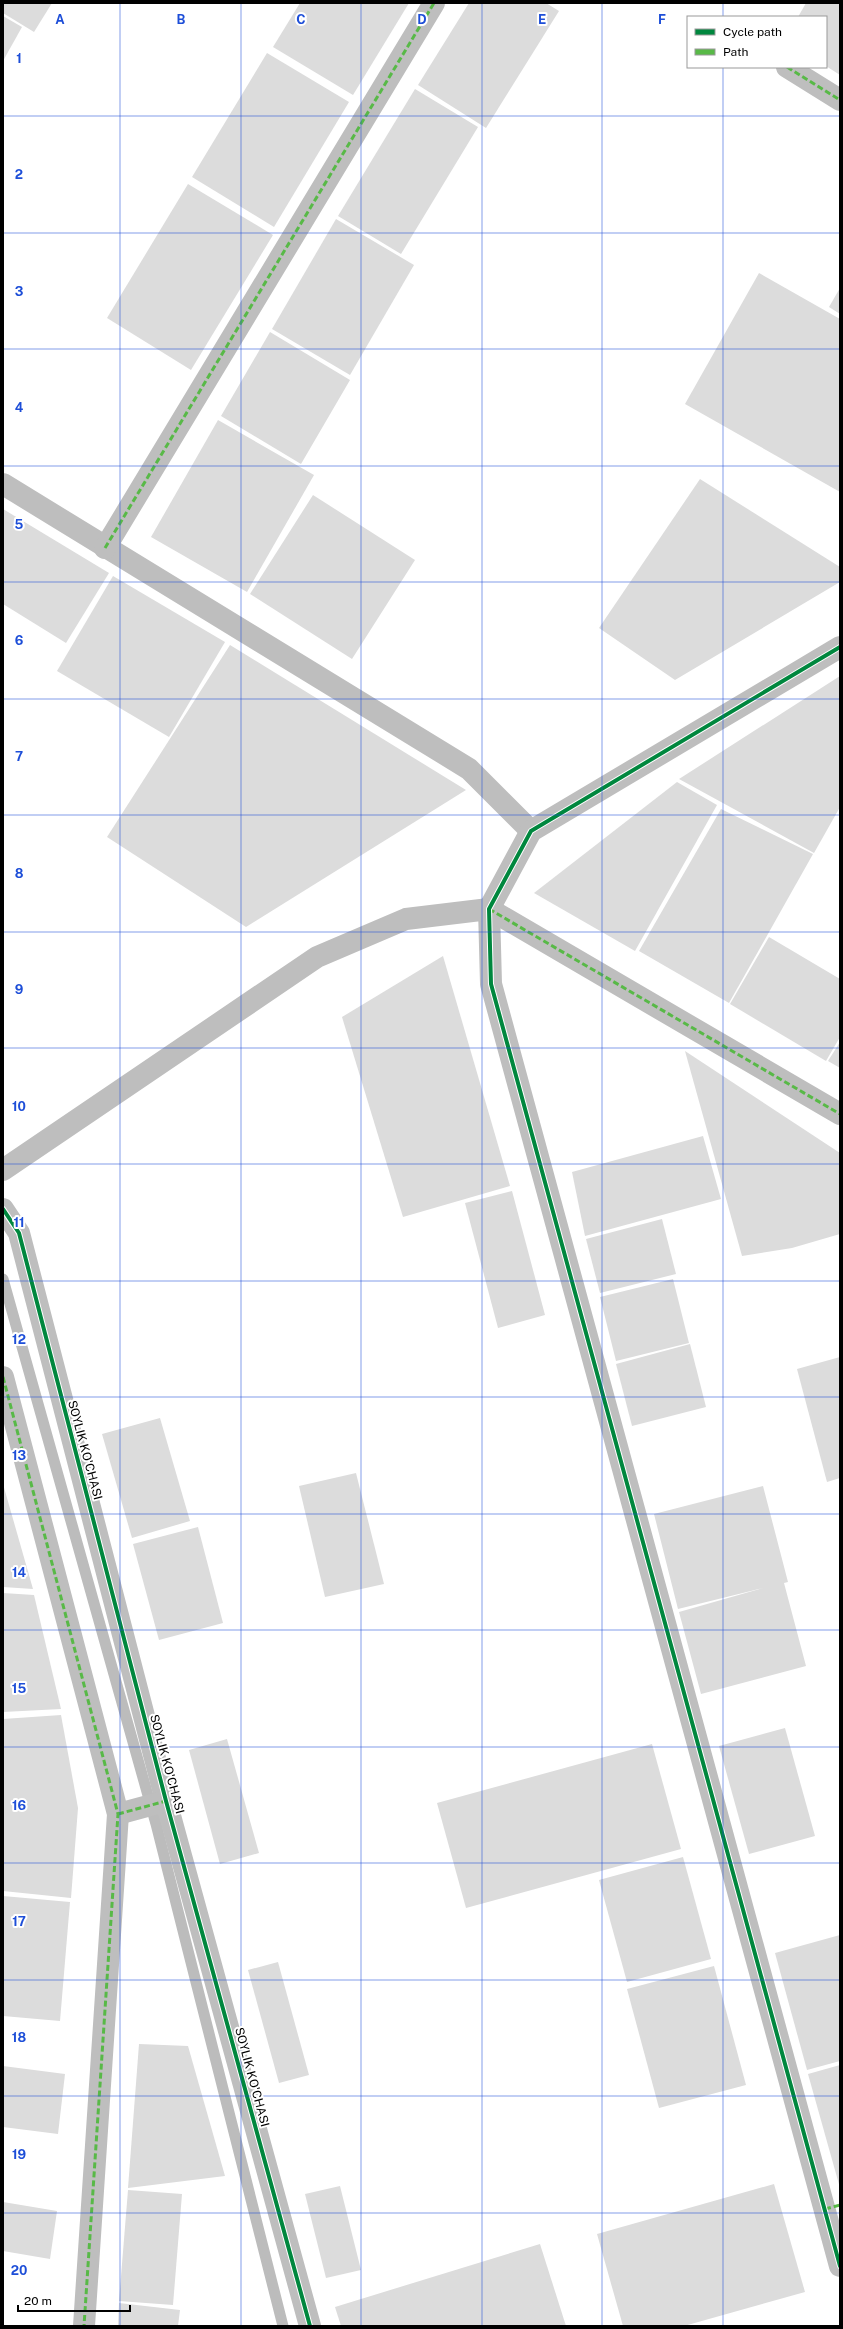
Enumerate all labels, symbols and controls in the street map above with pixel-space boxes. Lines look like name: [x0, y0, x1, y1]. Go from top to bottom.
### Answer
text: A: [55, 12, 65, 27]
text: B: [177, 12, 186, 27]
text: C: [296, 12, 306, 27]
text: D: [417, 12, 427, 27]
text: E: [538, 12, 546, 27]
text: F: [658, 12, 666, 27]
legend: [687, 16, 827, 68]
text: Cycle path: [723, 25, 782, 39]
text: Path: [723, 45, 749, 59]
text: 1: [16, 51, 22, 66]
text: 2: [15, 167, 23, 182]
text: 3: [15, 284, 24, 299]
text: 4: [15, 400, 24, 415]
text: 5: [15, 517, 24, 532]
text: 6: [15, 633, 24, 648]
text: 7: [15, 749, 23, 764]
text: 8: [15, 866, 24, 881]
text: 9: [15, 982, 23, 997]
text: 10: [12, 1099, 26, 1114]
text: 11: [13, 1215, 25, 1230]
text: 12: [12, 1332, 26, 1347]
street label: SOYLIK KO'CHASI: [65, 1399, 105, 1501]
text: 13: [12, 1448, 26, 1463]
text: 14: [12, 1565, 27, 1580]
text: 15: [12, 1681, 26, 1696]
street label: SOYLIK KO'CHASI: [147, 1713, 187, 1815]
text: 16: [12, 1798, 26, 1813]
text: 17: [12, 1914, 26, 1929]
street label: SOYLIK KO'CHASI: [232, 2026, 272, 2128]
text: 18: [12, 2030, 26, 2045]
text: 19: [12, 2147, 26, 2162]
text: 20: [11, 2263, 27, 2278]
scale bar: [18, 2287, 130, 2313]
text: 20 m: [24, 2294, 52, 2308]

